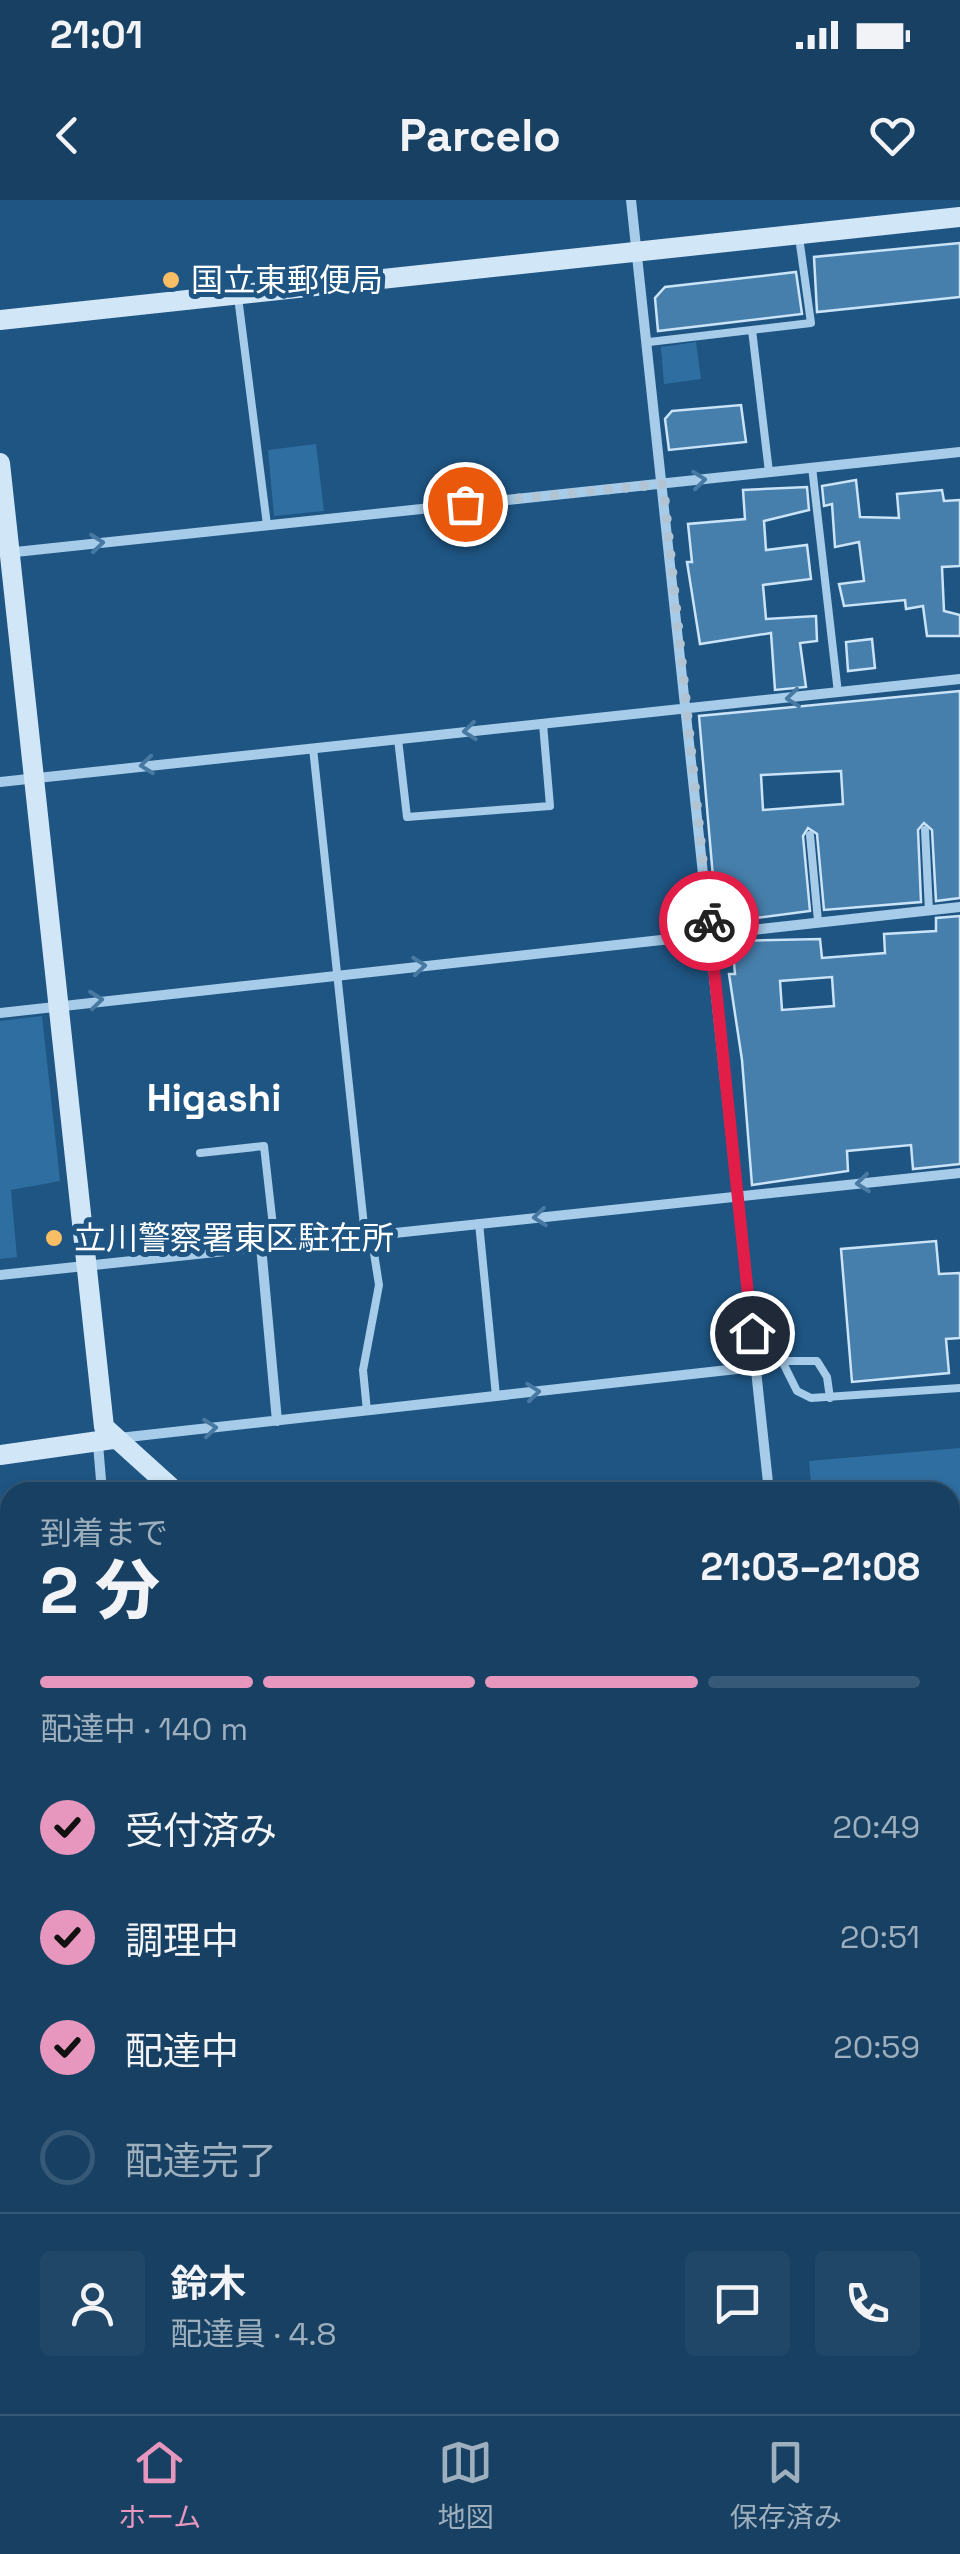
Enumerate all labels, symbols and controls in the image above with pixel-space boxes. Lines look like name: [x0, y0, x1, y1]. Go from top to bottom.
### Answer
text: 21:01: [50, 11, 143, 59]
text: Parcelo: [399, 107, 561, 164]
icon: back: [40, 108, 95, 163]
icon: heart: [865, 108, 920, 163]
place label: 国立東郵便局: [191, 260, 383, 300]
marker: 国立東郵便局: [160, 269, 182, 291]
pin: [423, 462, 508, 547]
one-way arrow: [691, 469, 707, 491]
icon: bag: [438, 477, 493, 532]
one-way arrow: [89, 533, 105, 554]
one-way arrow: [785, 686, 801, 708]
one-way arrow: [462, 720, 478, 742]
one-way arrow: [139, 754, 155, 776]
courier: [659, 871, 759, 971]
icon: bike: [682, 894, 737, 949]
one-way arrow: [412, 956, 428, 977]
one-way arrow: [89, 990, 105, 1012]
district label: Higashi: [147, 1074, 281, 1122]
one-way arrow: [855, 1172, 871, 1193]
one-way arrow: [531, 1205, 547, 1227]
place label: 立川警察署東区駐在所: [74, 1218, 394, 1258]
marker: 立川警察署東区駐在所: [43, 1227, 65, 1249]
pin: [710, 1291, 795, 1376]
icon: home: [725, 1306, 780, 1361]
one-way arrow: [526, 1382, 542, 1403]
one-way arrow: [203, 1418, 219, 1439]
text: 到着まで: [40, 1513, 168, 1553]
text: 21:03–21:08: [701, 1543, 920, 1591]
text: 2 分: [40, 1549, 160, 1632]
text: 配達中 · 140 m: [40, 1709, 248, 1749]
icon: check: [40, 1800, 95, 1855]
text: 受付済み: [125, 1807, 277, 1855]
text: 20:49: [833, 1807, 920, 1847]
icon: check: [40, 1910, 95, 1965]
text: 調理中: [125, 1917, 239, 1965]
text: 20:51: [840, 1917, 920, 1957]
icon: check: [40, 2020, 95, 2075]
text: 配達中: [125, 2027, 239, 2075]
text: 20:59: [833, 2027, 920, 2067]
text: 配達完了: [125, 2137, 277, 2185]
button: person: [40, 2251, 145, 2356]
button: chat: [685, 2251, 790, 2356]
button: phone: [815, 2251, 920, 2356]
text: 鈴木: [170, 2260, 246, 2308]
text: 配達員 · 4.8: [170, 2314, 336, 2354]
tab: ホーム: [118, 2435, 201, 2535]
tab: 地図: [438, 2435, 494, 2535]
tab: 保存済み: [730, 2435, 842, 2535]

